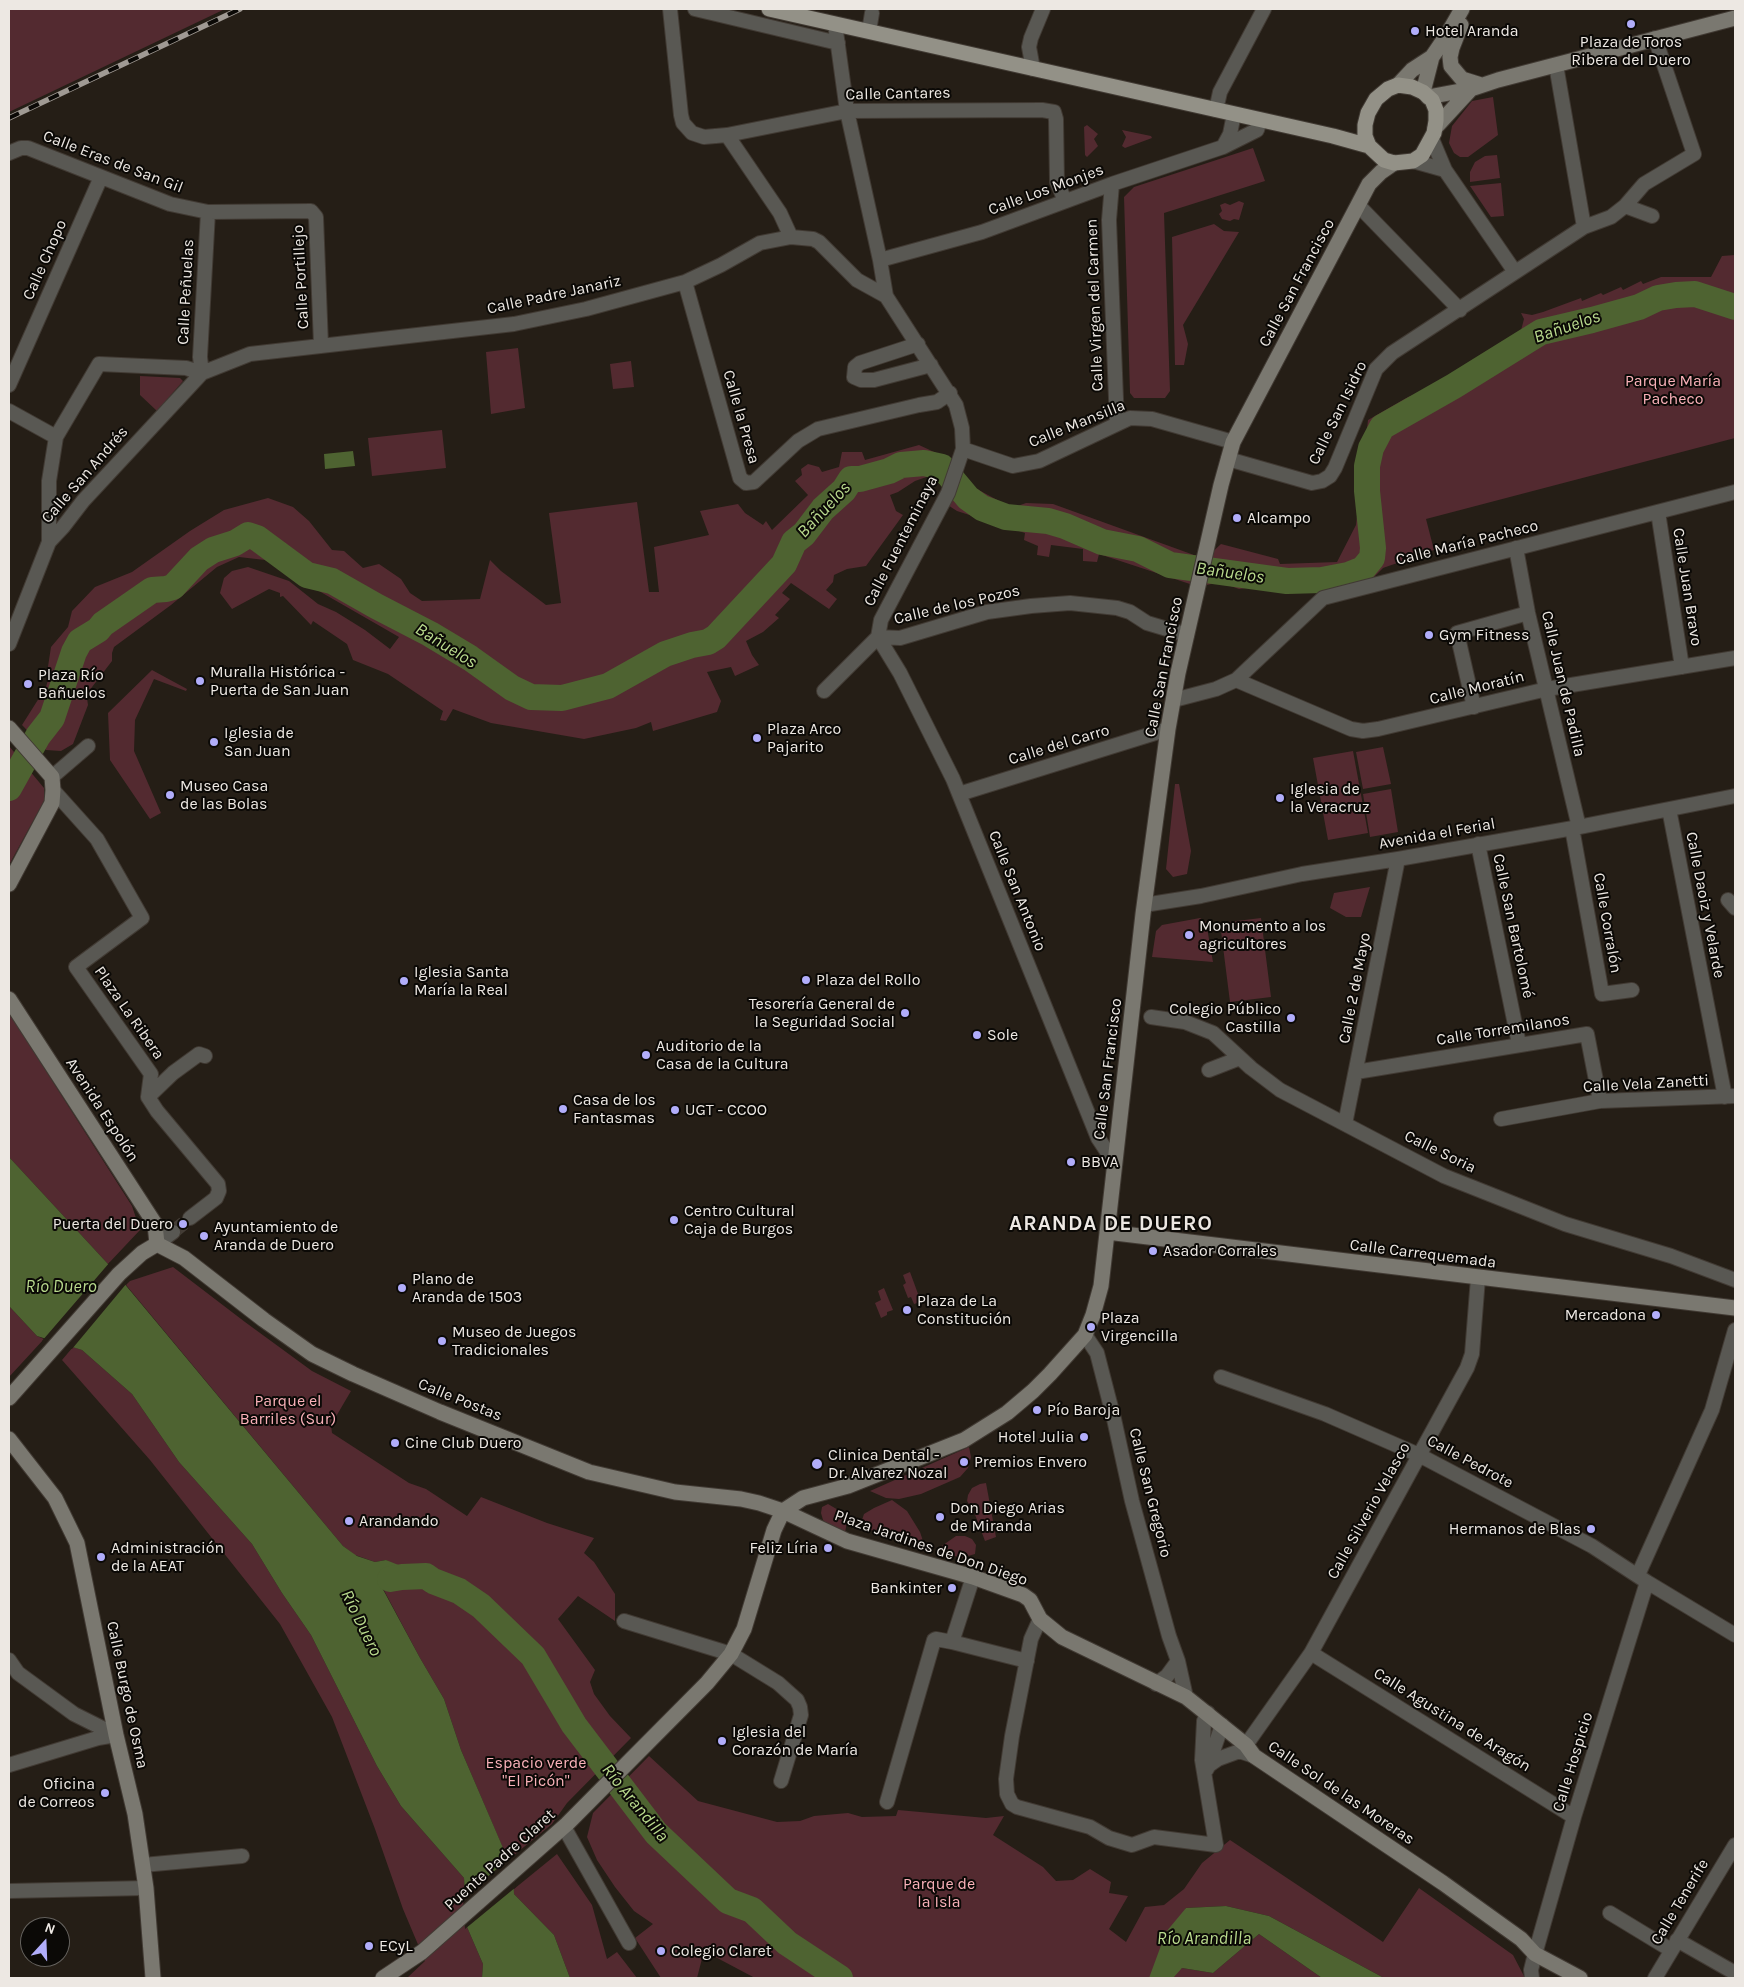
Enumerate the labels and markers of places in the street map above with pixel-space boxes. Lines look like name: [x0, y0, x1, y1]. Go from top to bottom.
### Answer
marker: Plaza de Toros Ribera del Duero: [1625, 18, 1637, 30]
place label: Hotel Aranda: [1425, 21, 1519, 41]
marker: Hotel Aranda: [1409, 25, 1421, 37]
place label: Plaza de Toros Ribera del Duero: [1571, 32, 1691, 70]
place label: Alcampo: [1247, 508, 1311, 528]
marker: Alcampo: [1231, 512, 1243, 524]
place label: Gym Fitness: [1439, 625, 1529, 645]
marker: Gym Fitness: [1423, 629, 1435, 641]
place label: Muralla Histórica - Puerta de San Juan: [210, 662, 349, 700]
place label: Plaza Río Bañuelos: [38, 665, 106, 703]
marker: Muralla Histórica - Puerta de San Juan: [194, 675, 206, 687]
marker: Plaza Río Bañuelos: [22, 678, 34, 690]
place label: Plaza Arco Pajarito: [767, 719, 841, 757]
place label: Iglesia de San Juan: [224, 723, 294, 761]
marker: Plaza Arco Pajarito: [751, 732, 763, 744]
marker: Iglesia de San Juan: [208, 736, 220, 748]
place label: Museo Casa de las Bolas: [180, 776, 268, 814]
place label: Iglesia de la Veracruz: [1290, 779, 1370, 817]
marker: Museo Casa de las Bolas: [164, 789, 176, 801]
marker: Iglesia de la Veracruz: [1274, 792, 1286, 804]
place label: Monumento a los agricultores: [1199, 916, 1326, 954]
marker: Monumento a los agricultores: [1183, 929, 1195, 941]
place label: Iglesia Santa María la Real: [414, 962, 509, 1000]
place label: Plaza del Rollo: [816, 970, 921, 990]
marker: Plaza del Rollo: [800, 974, 812, 986]
marker: Iglesia Santa María la Real: [398, 975, 410, 987]
place label: Tesorería General de la Seguridad Social: [749, 994, 895, 1032]
place label: Colegio Público Castilla: [1169, 999, 1281, 1037]
marker: Tesorería General de la Seguridad Social: [899, 1007, 911, 1019]
marker: Colegio Público Castilla: [1285, 1012, 1297, 1024]
place label: Sole: [987, 1025, 1018, 1045]
marker: Sole: [971, 1029, 983, 1041]
place label: Auditorio de la Casa de la Cultura: [656, 1036, 788, 1074]
marker: Auditorio de la Casa de la Cultura: [640, 1049, 652, 1061]
place label: Casa de los Fantasmas: [573, 1090, 656, 1128]
place label: UGT - CCOO: [685, 1100, 767, 1120]
marker: Casa de los Fantasmas: [557, 1103, 569, 1115]
marker: UGT - CCOO: [669, 1104, 681, 1116]
place label: BBVA: [1081, 1152, 1119, 1172]
marker: BBVA: [1065, 1156, 1077, 1168]
place label: Centro Cultural Caja de Burgos: [684, 1201, 795, 1239]
place label: Puerta del Duero: [53, 1214, 173, 1234]
marker: Centro Cultural Caja de Burgos: [668, 1214, 680, 1226]
place label: Ayuntamiento de Aranda de Duero: [214, 1217, 338, 1255]
marker: Puerta del Duero: [177, 1218, 189, 1230]
marker: Ayuntamiento de Aranda de Duero: [198, 1230, 210, 1242]
place label: Asador Corrales: [1163, 1241, 1277, 1261]
marker: Asador Corrales: [1147, 1245, 1159, 1257]
place label: Plano de Aranda de 1503: [412, 1269, 522, 1307]
marker: Plano de Aranda de 1503: [396, 1282, 408, 1294]
place label: Plaza de La Constitución: [917, 1291, 1012, 1329]
marker: Plaza de La Constitución: [901, 1304, 913, 1316]
place label: Mercadona: [1565, 1305, 1646, 1325]
place label: Plaza Virgencilla: [1101, 1308, 1178, 1346]
marker: Mercadona: [1650, 1309, 1662, 1321]
marker: Plaza Virgencilla: [1085, 1321, 1097, 1333]
place label: Museo de Juegos Tradicionales: [452, 1322, 576, 1360]
marker: Museo de Juegos Tradicionales: [436, 1335, 448, 1347]
place label: Pío Baroja: [1047, 1400, 1120, 1420]
marker: Pío Baroja: [1031, 1404, 1043, 1416]
place label: Hotel Julia: [998, 1427, 1074, 1447]
marker: Hotel Julia: [1078, 1431, 1090, 1443]
place label: Cine Club Duero: [405, 1433, 521, 1453]
marker: Cine Club Duero: [389, 1437, 401, 1449]
place label: Clinica Dental - Dr. Alvarez Nozal: [828, 1445, 947, 1483]
place label: Premios Envero: [974, 1452, 1087, 1472]
marker: Premios Envero: [958, 1456, 970, 1468]
marker: Clinica Dental - Dr. Alvarez Nozal: [810, 1457, 824, 1471]
place label: Don Diego Arias de Miranda: [950, 1498, 1065, 1536]
place label: Arandando: [359, 1511, 439, 1531]
marker: Don Diego Arias de Miranda: [934, 1511, 946, 1523]
marker: Arandando: [343, 1515, 355, 1527]
place label: Hermanos de Blas: [1449, 1519, 1581, 1539]
marker: Hermanos de Blas: [1585, 1523, 1597, 1535]
place label: Administración de la AEAT: [111, 1538, 224, 1576]
place label: Feliz Líria: [750, 1538, 818, 1558]
marker: Feliz Líria: [822, 1542, 834, 1554]
marker: Administración de la AEAT: [95, 1551, 107, 1563]
place label: Bankinter: [870, 1578, 942, 1598]
marker: Bankinter: [946, 1582, 958, 1594]
place label: Iglesia del Corazón de María: [732, 1722, 858, 1760]
marker: Iglesia del Corazón de María: [716, 1735, 728, 1747]
place label: Oficina de Correos: [18, 1774, 95, 1812]
marker: Oficina de Correos: [99, 1787, 111, 1799]
place label: ECyL: [379, 1936, 413, 1956]
marker: ECyL: [363, 1940, 375, 1952]
place label: Colegio Claret: [671, 1941, 772, 1961]
marker: Colegio Claret: [655, 1945, 667, 1957]

